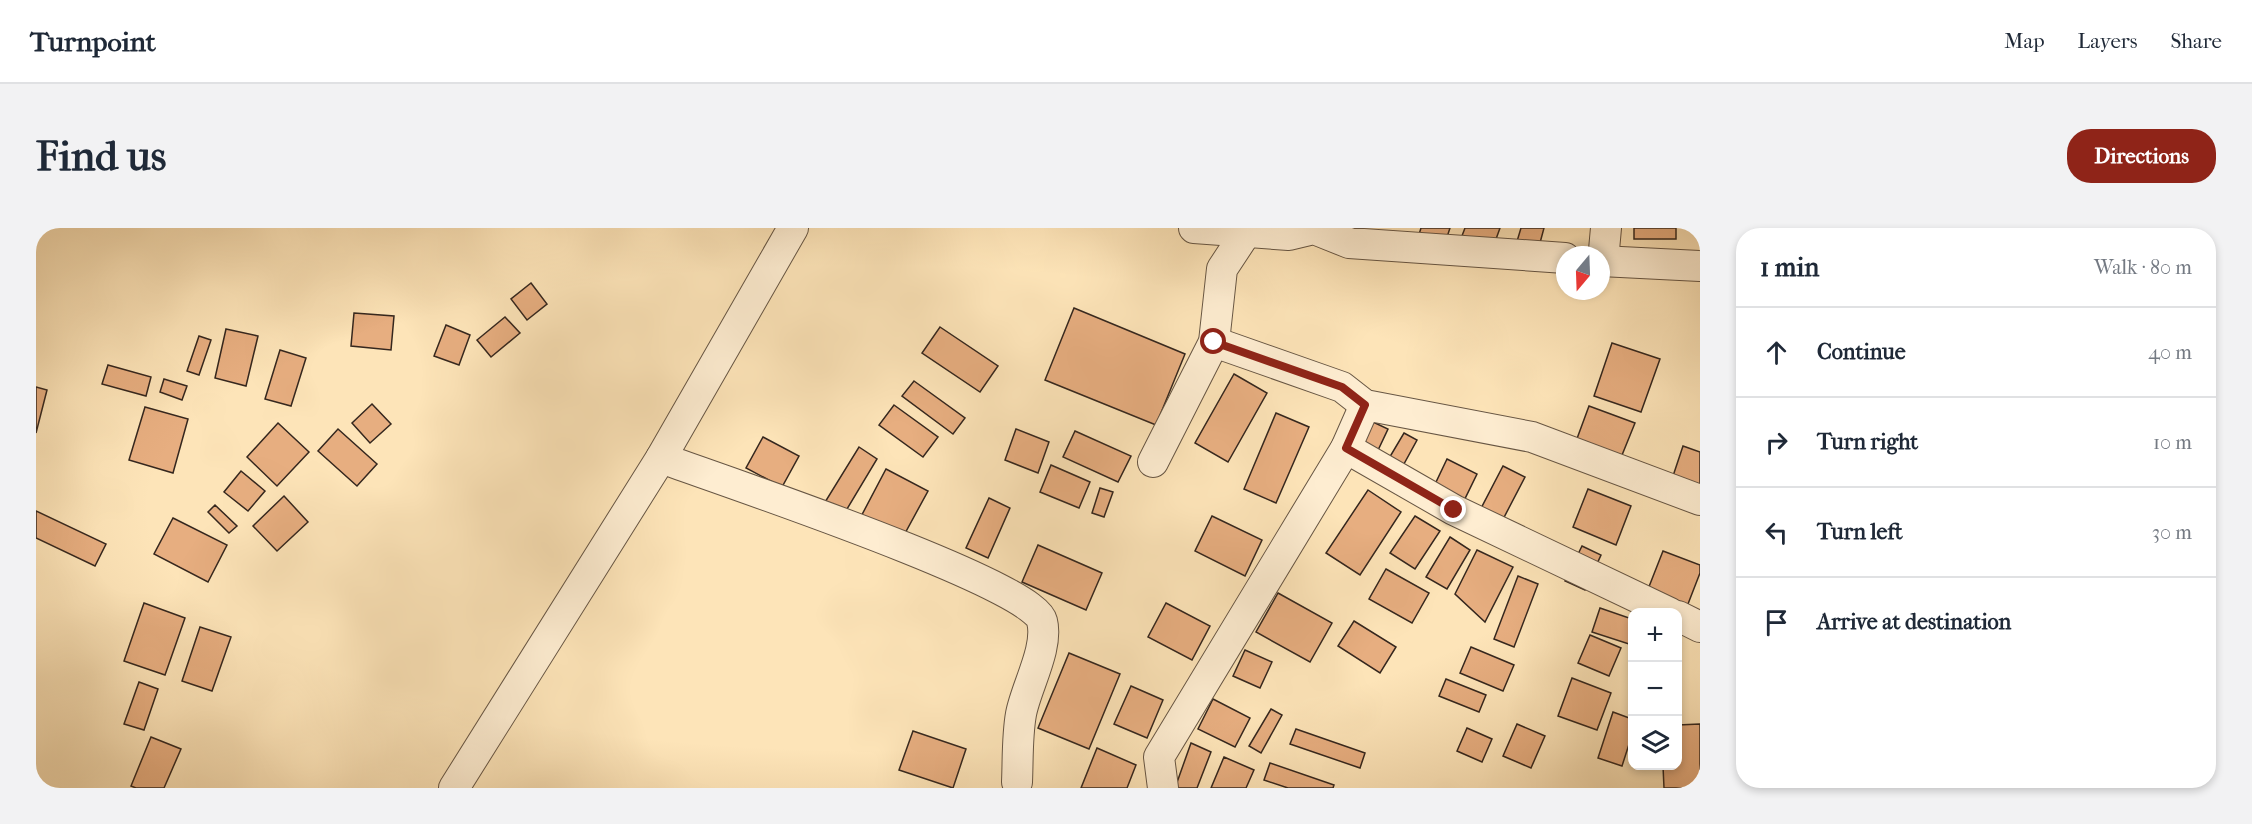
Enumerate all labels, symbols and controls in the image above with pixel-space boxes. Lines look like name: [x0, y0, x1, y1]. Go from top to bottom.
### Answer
text: Turnpoint: [30, 25, 156, 58]
text: Map: [2004, 29, 2045, 53]
text: Layers: [2078, 29, 2137, 53]
text: Share: [2170, 29, 2222, 53]
button: Directions: [2067, 129, 2216, 183]
text: Find us: [36, 132, 166, 181]
north arrow: [1556, 246, 1610, 300]
text: 1 min: [1760, 252, 1819, 283]
text: Walk · 80 m: [2094, 256, 2192, 279]
route start: [1200, 328, 1226, 354]
icon: ahead: [1760, 336, 1793, 369]
text: Continue: [1817, 339, 1906, 365]
text: 40 m: [2148, 341, 2192, 364]
icon: right: [1760, 426, 1793, 459]
text: Turn right: [1817, 429, 1918, 455]
text: 10 m: [2153, 431, 2192, 454]
route end: [1440, 496, 1466, 522]
icon: left: [1760, 516, 1793, 549]
text: Turn left: [1817, 519, 1903, 545]
text: 30 m: [2152, 521, 2192, 544]
icon: arrive: [1760, 606, 1793, 639]
map controls: [1628, 608, 1682, 770]
button: +: [1628, 608, 1682, 662]
text: Arrive at destination: [1817, 609, 2011, 635]
button: −: [1628, 662, 1682, 716]
button: layers: [1628, 716, 1682, 770]

